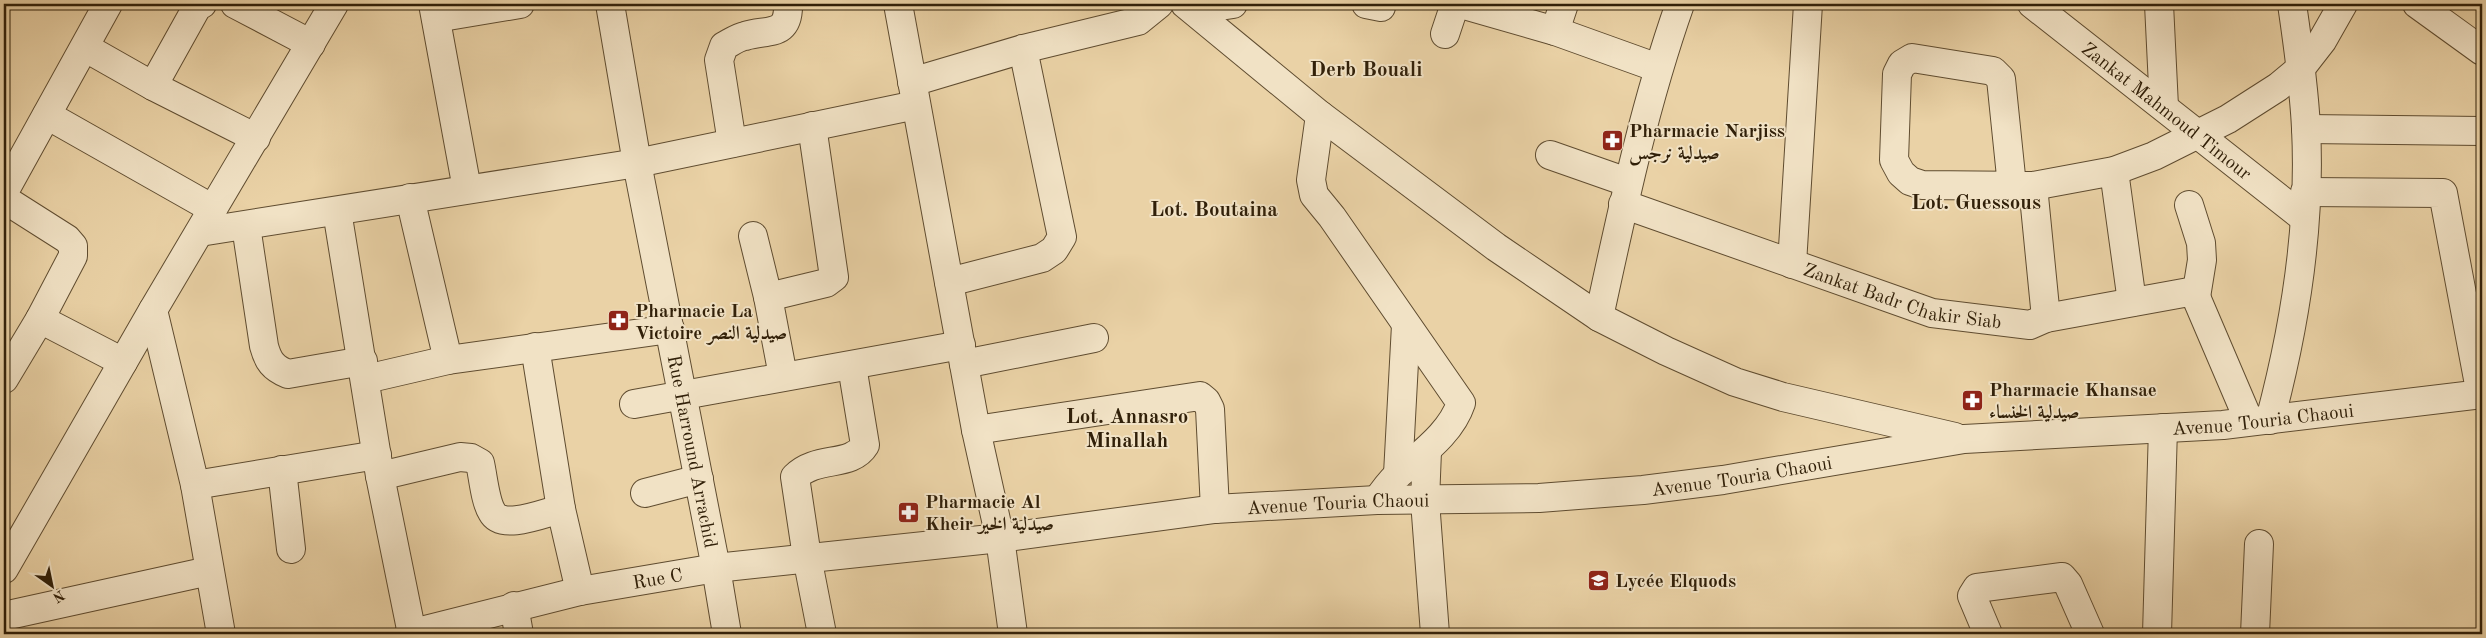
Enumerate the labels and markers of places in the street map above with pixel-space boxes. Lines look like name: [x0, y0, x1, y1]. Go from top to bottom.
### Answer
place label: Pharmacie Narjiss صيدلية نرجس: [1629, 123, 1785, 166]
pharmacy icon: Pharmacie Narjiss صيدلية نرجس: [1601, 129, 1625, 153]
place label: Pharmacie La Victoire صيدلية النصر: [635, 303, 787, 345]
pharmacy icon: Pharmacie La Victoire صيدلية النصر: [607, 309, 631, 333]
place label: Pharmacie Khansae صيدلية الخنساء: [1989, 382, 2157, 423]
pharmacy icon: Pharmacie Khansae صيدلية الخنساء: [1961, 388, 1985, 412]
place label: Pharmacie Al Kheir صيدلية الخير: [925, 494, 1054, 535]
pharmacy icon: Pharmacie Al Kheir صيدلية الخير: [897, 500, 921, 524]
school or university icon: Lycée Elquods: [1587, 568, 1611, 592]
place label: Lycée Elquods: [1615, 573, 1736, 592]

